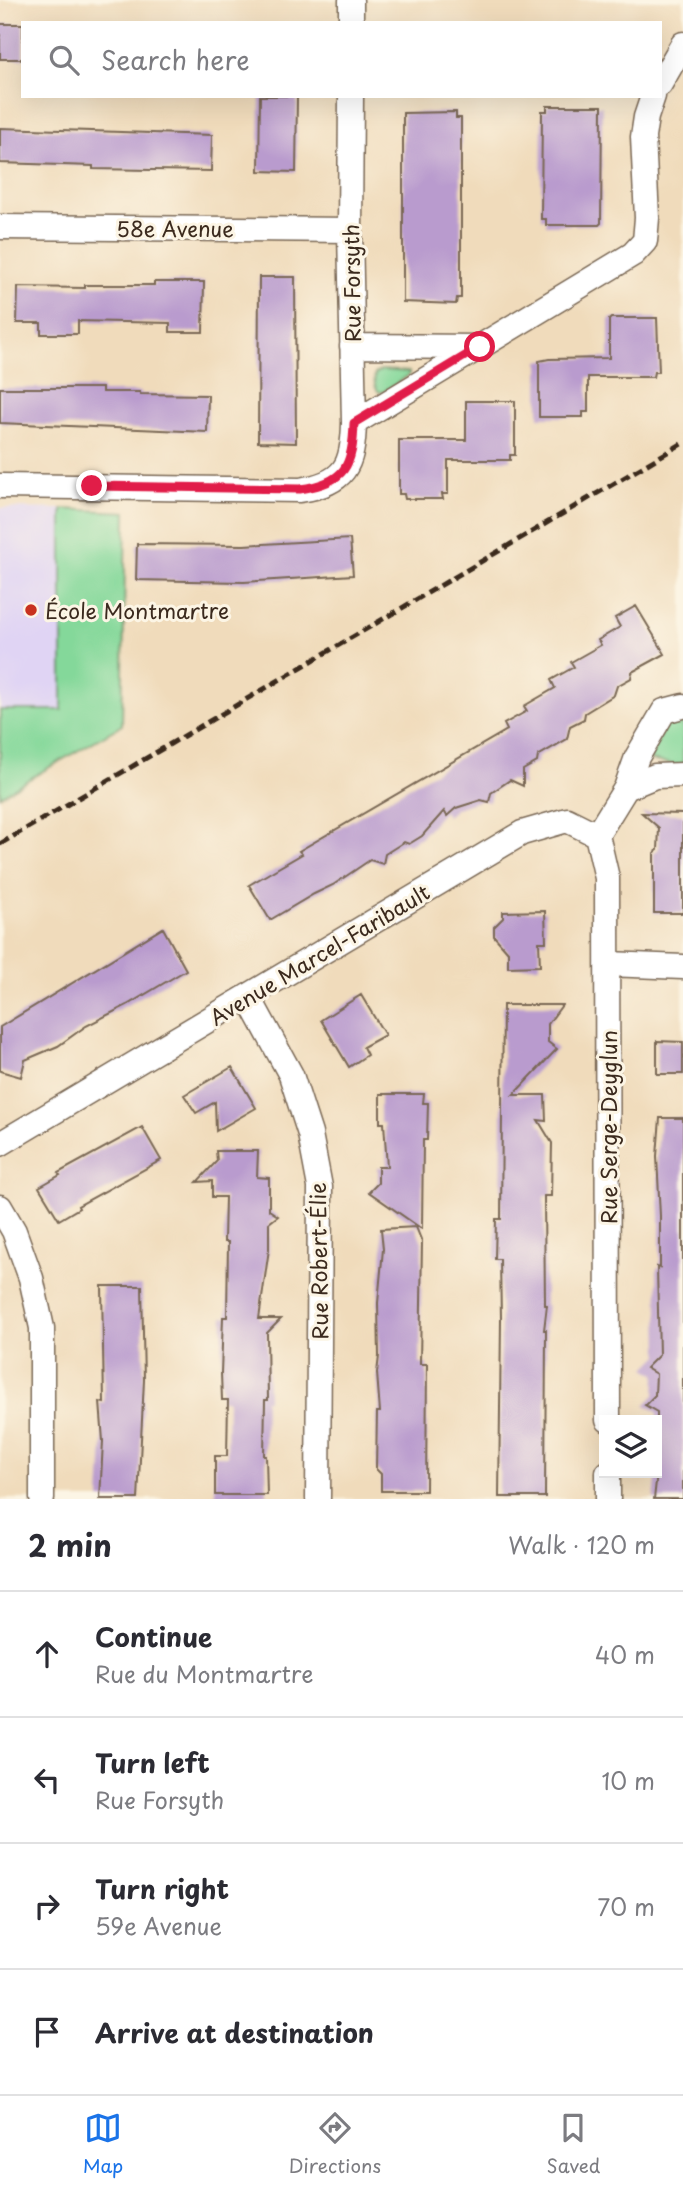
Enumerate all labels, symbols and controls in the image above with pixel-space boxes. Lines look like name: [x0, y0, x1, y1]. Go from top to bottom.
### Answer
search box: [21, 21, 662, 98]
text: Search here: [101, 40, 250, 79]
icon: search: [45, 41, 83, 79]
street label: 58e Avenue: [116, 212, 234, 244]
street label: Rue Forsyth: [334, 224, 368, 342]
route start: [464, 331, 495, 362]
route end: [76, 470, 107, 501]
place label: École Montmartre: [45, 594, 229, 626]
marker: École Montmartre: [23, 602, 39, 618]
street label: Avenue Marcel-Faribault: [203, 875, 435, 1033]
street label: Rue Serge-Deyglun: [592, 1030, 624, 1224]
street label: Rue Robert-Élie: [301, 1182, 335, 1340]
map controls: [599, 1415, 662, 1478]
button: layers: [599, 1415, 662, 1478]
text: 2 min: [28, 1522, 112, 1567]
text: Walk · 120 m: [508, 1527, 655, 1562]
text: Continue: [95, 1617, 212, 1656]
icon: ahead: [28, 1635, 66, 1673]
text: 40 m: [595, 1637, 655, 1672]
text: Rue du Montmartre: [95, 1656, 313, 1691]
text: Turn left: [95, 1743, 210, 1782]
icon: left: [28, 1761, 66, 1799]
text: 10 m: [601, 1763, 655, 1798]
text: Rue Forsyth: [95, 1782, 225, 1817]
text: Turn right: [95, 1869, 229, 1908]
icon: right: [28, 1887, 66, 1925]
text: 70 m: [597, 1889, 655, 1924]
text: 59e Avenue: [95, 1908, 222, 1943]
icon: arrive: [28, 2013, 66, 2051]
text: Arrive at destination: [95, 2013, 374, 2052]
tab: Map: [83, 2109, 123, 2179]
tab: Directions: [289, 2109, 381, 2179]
tab: Saved: [546, 2109, 600, 2179]

